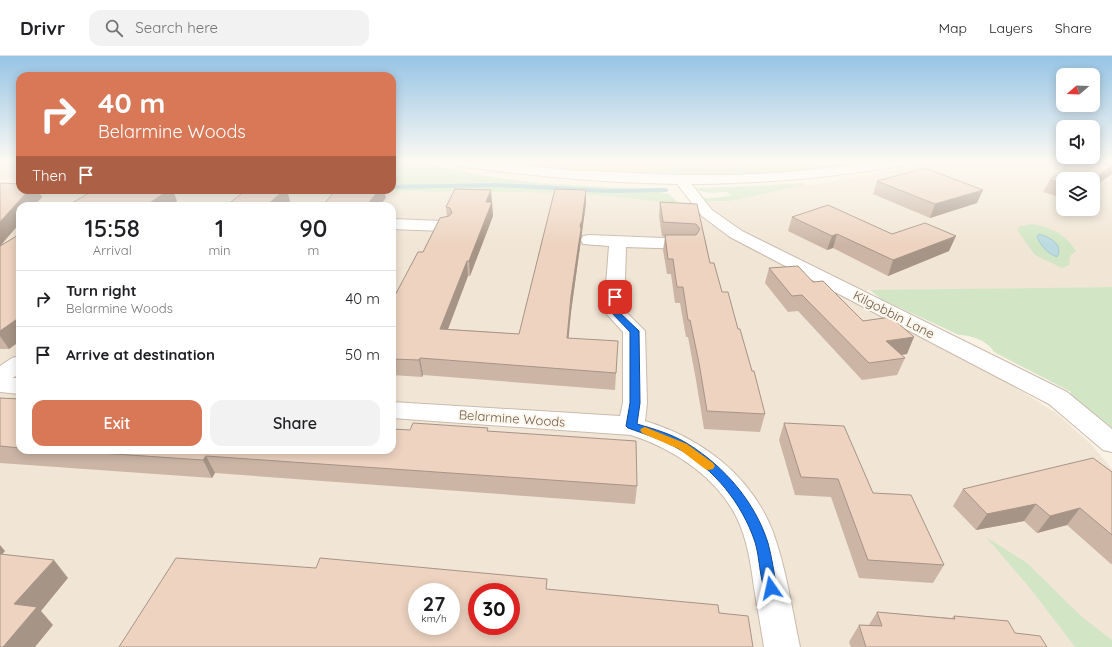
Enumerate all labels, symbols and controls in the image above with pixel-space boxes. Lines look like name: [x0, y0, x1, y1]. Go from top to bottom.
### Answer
search box: [89, 10, 369, 46]
text: Drivr: [20, 16, 65, 40]
icon: search: [103, 17, 125, 39]
text: Search here: [135, 18, 218, 37]
text: Map: [938, 19, 967, 37]
text: Layers: [989, 19, 1033, 37]
text: Share: [1055, 19, 1092, 37]
north arrow: [1056, 68, 1100, 112]
map controls: [1056, 68, 1100, 216]
text: 40 m: [98, 85, 165, 120]
icon: right: [32, 88, 84, 140]
text: Belarmine Woods: [98, 120, 246, 143]
button: sound: [1056, 120, 1100, 164]
icon: arrive: [75, 164, 97, 186]
text: Then: [32, 166, 67, 185]
button: layers: [1056, 172, 1100, 216]
text: 15:58: [85, 213, 140, 243]
text: 1: [215, 213, 224, 243]
text: 90: [299, 213, 327, 243]
text: Arrival: [93, 242, 132, 258]
text: min: [208, 242, 231, 258]
text: m: [307, 242, 319, 258]
pin: [598, 280, 632, 314]
text: Turn right: [66, 281, 137, 300]
icon: arrive: [604, 286, 626, 308]
street label: Kilgobbin Lane: [851, 287, 937, 341]
icon: right: [32, 288, 54, 310]
text: 40 m: [345, 289, 380, 308]
text: Belarmine Woods: [66, 300, 173, 316]
icon: arrive: [32, 344, 54, 366]
text: Arrive at destination: [66, 345, 215, 364]
text: 50 m: [345, 345, 380, 364]
button: Exit: [32, 400, 202, 446]
button: Share: [210, 400, 380, 446]
street label: Belarmine Woods: [458, 406, 566, 430]
position arrow: [750, 567, 792, 609]
speed limit sign: 30: [468, 583, 520, 635]
text: 27: [423, 591, 445, 616]
text: km/h: [421, 612, 447, 625]

